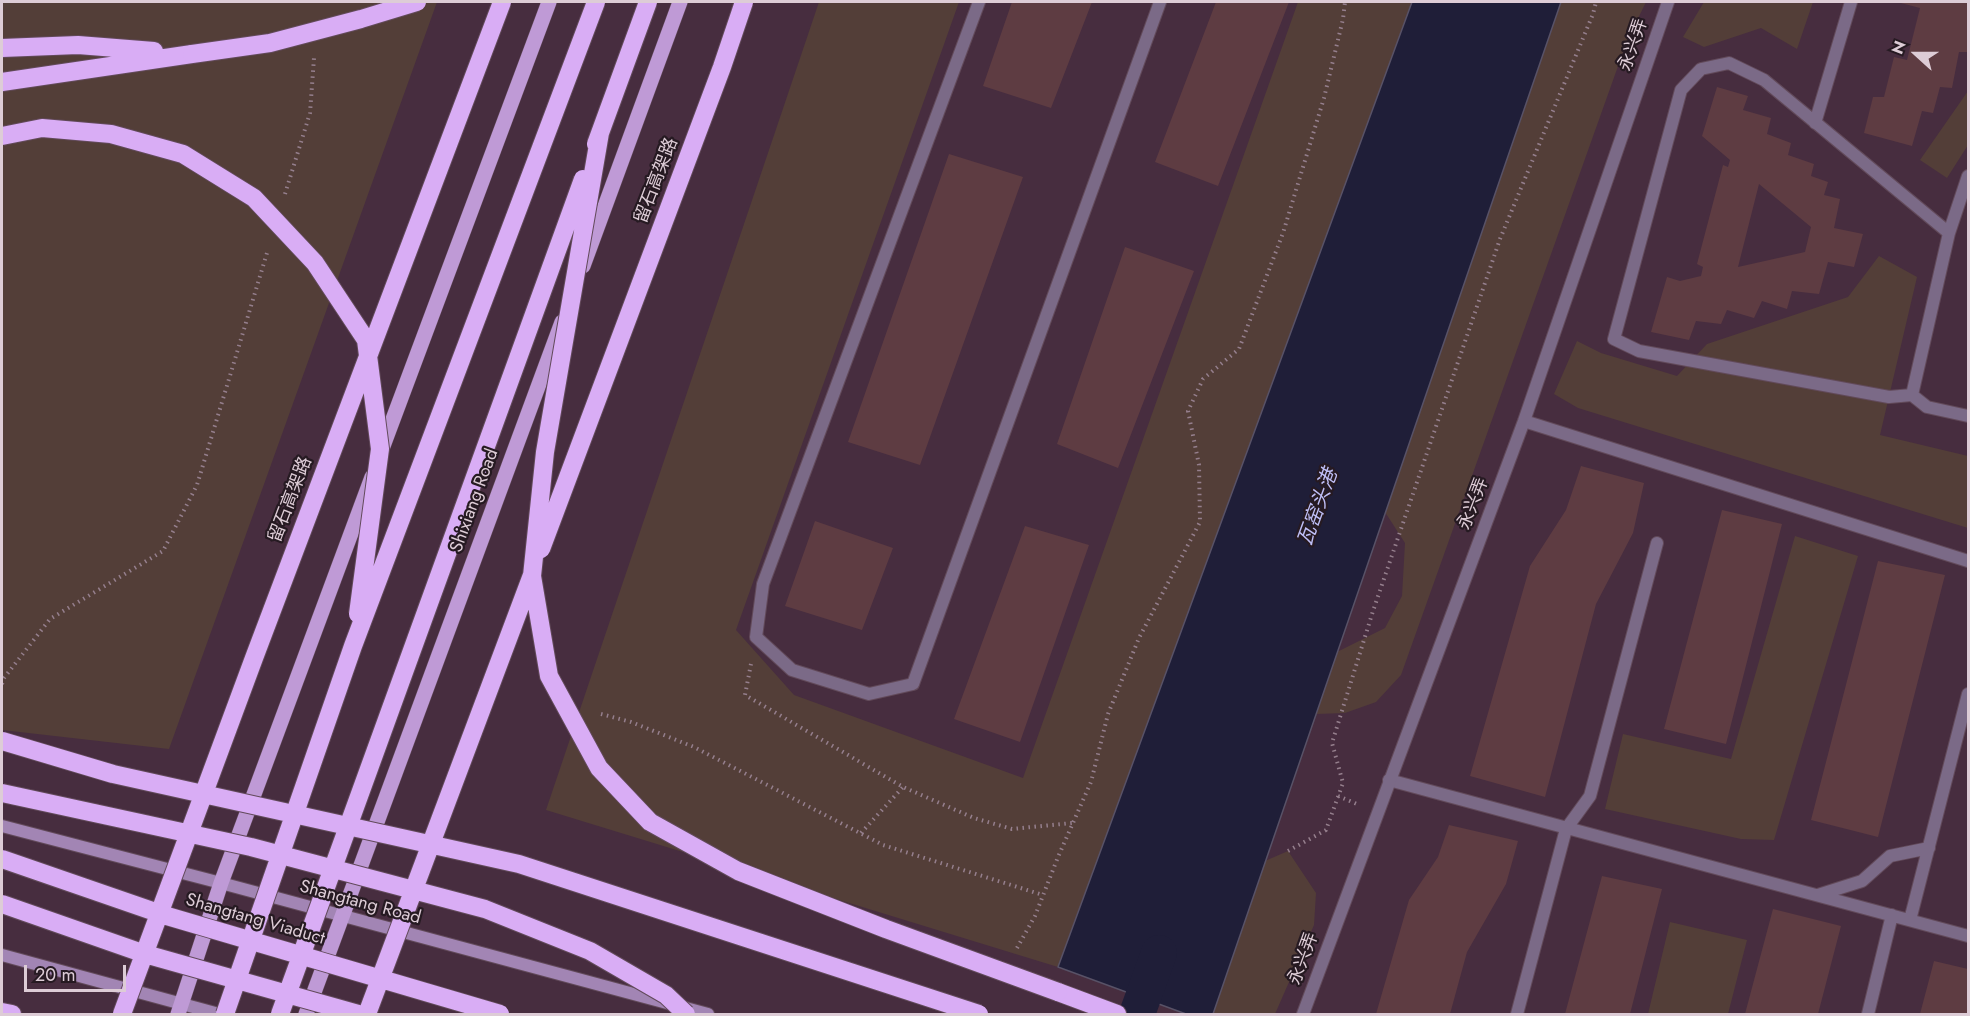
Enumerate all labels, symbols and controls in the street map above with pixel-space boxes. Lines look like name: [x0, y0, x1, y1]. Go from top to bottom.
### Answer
street label: 永兴弄: [1615, 16, 1653, 74]
north arrow: [1886, 24, 1946, 84]
text: N: [1886, 37, 1912, 57]
street label: 留石高架路: [631, 135, 683, 227]
street label: Shixiang Road: [446, 446, 504, 556]
street label: 留石高架路: [265, 454, 317, 546]
water label: 瓦窑头港: [1294, 466, 1344, 550]
street label: 永兴弄: [1454, 475, 1494, 533]
street label: Shangtang Road: [297, 876, 423, 930]
street label: Shangtang Viaduct: [183, 890, 327, 950]
street label: 永兴弄: [1285, 930, 1323, 988]
scale bar: [27, 953, 129, 991]
text: 20 m: [35, 962, 75, 988]

